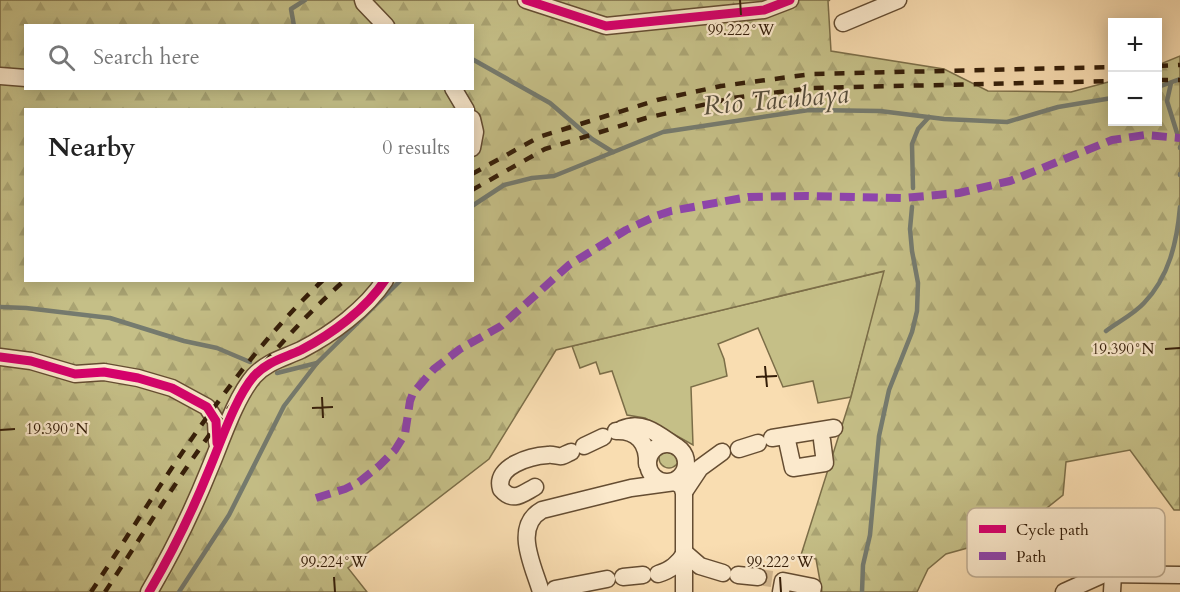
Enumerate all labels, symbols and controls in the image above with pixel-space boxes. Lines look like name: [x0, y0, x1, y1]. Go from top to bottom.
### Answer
map controls: [1108, 18, 1162, 126]
button: +: [1108, 18, 1162, 72]
text: 99.222°W: [708, 20, 775, 40]
search box: [24, 24, 474, 90]
icon: search: [45, 41, 78, 74]
text: Search here: [93, 42, 200, 72]
button: −: [1108, 72, 1162, 126]
water label: Río Tacubaya: [701, 75, 851, 125]
text: Nearby: [48, 130, 136, 165]
text: 0 results: [382, 134, 450, 161]
text: 19.390°N: [1092, 339, 1155, 359]
text: 19.390°N: [26, 419, 89, 439]
legend: [967, 508, 1165, 577]
text: Cycle path: [1016, 519, 1089, 541]
text: Path: [1016, 546, 1046, 568]
text: 99.224°W: [301, 552, 368, 572]
text: 99.222°W: [747, 552, 814, 572]

